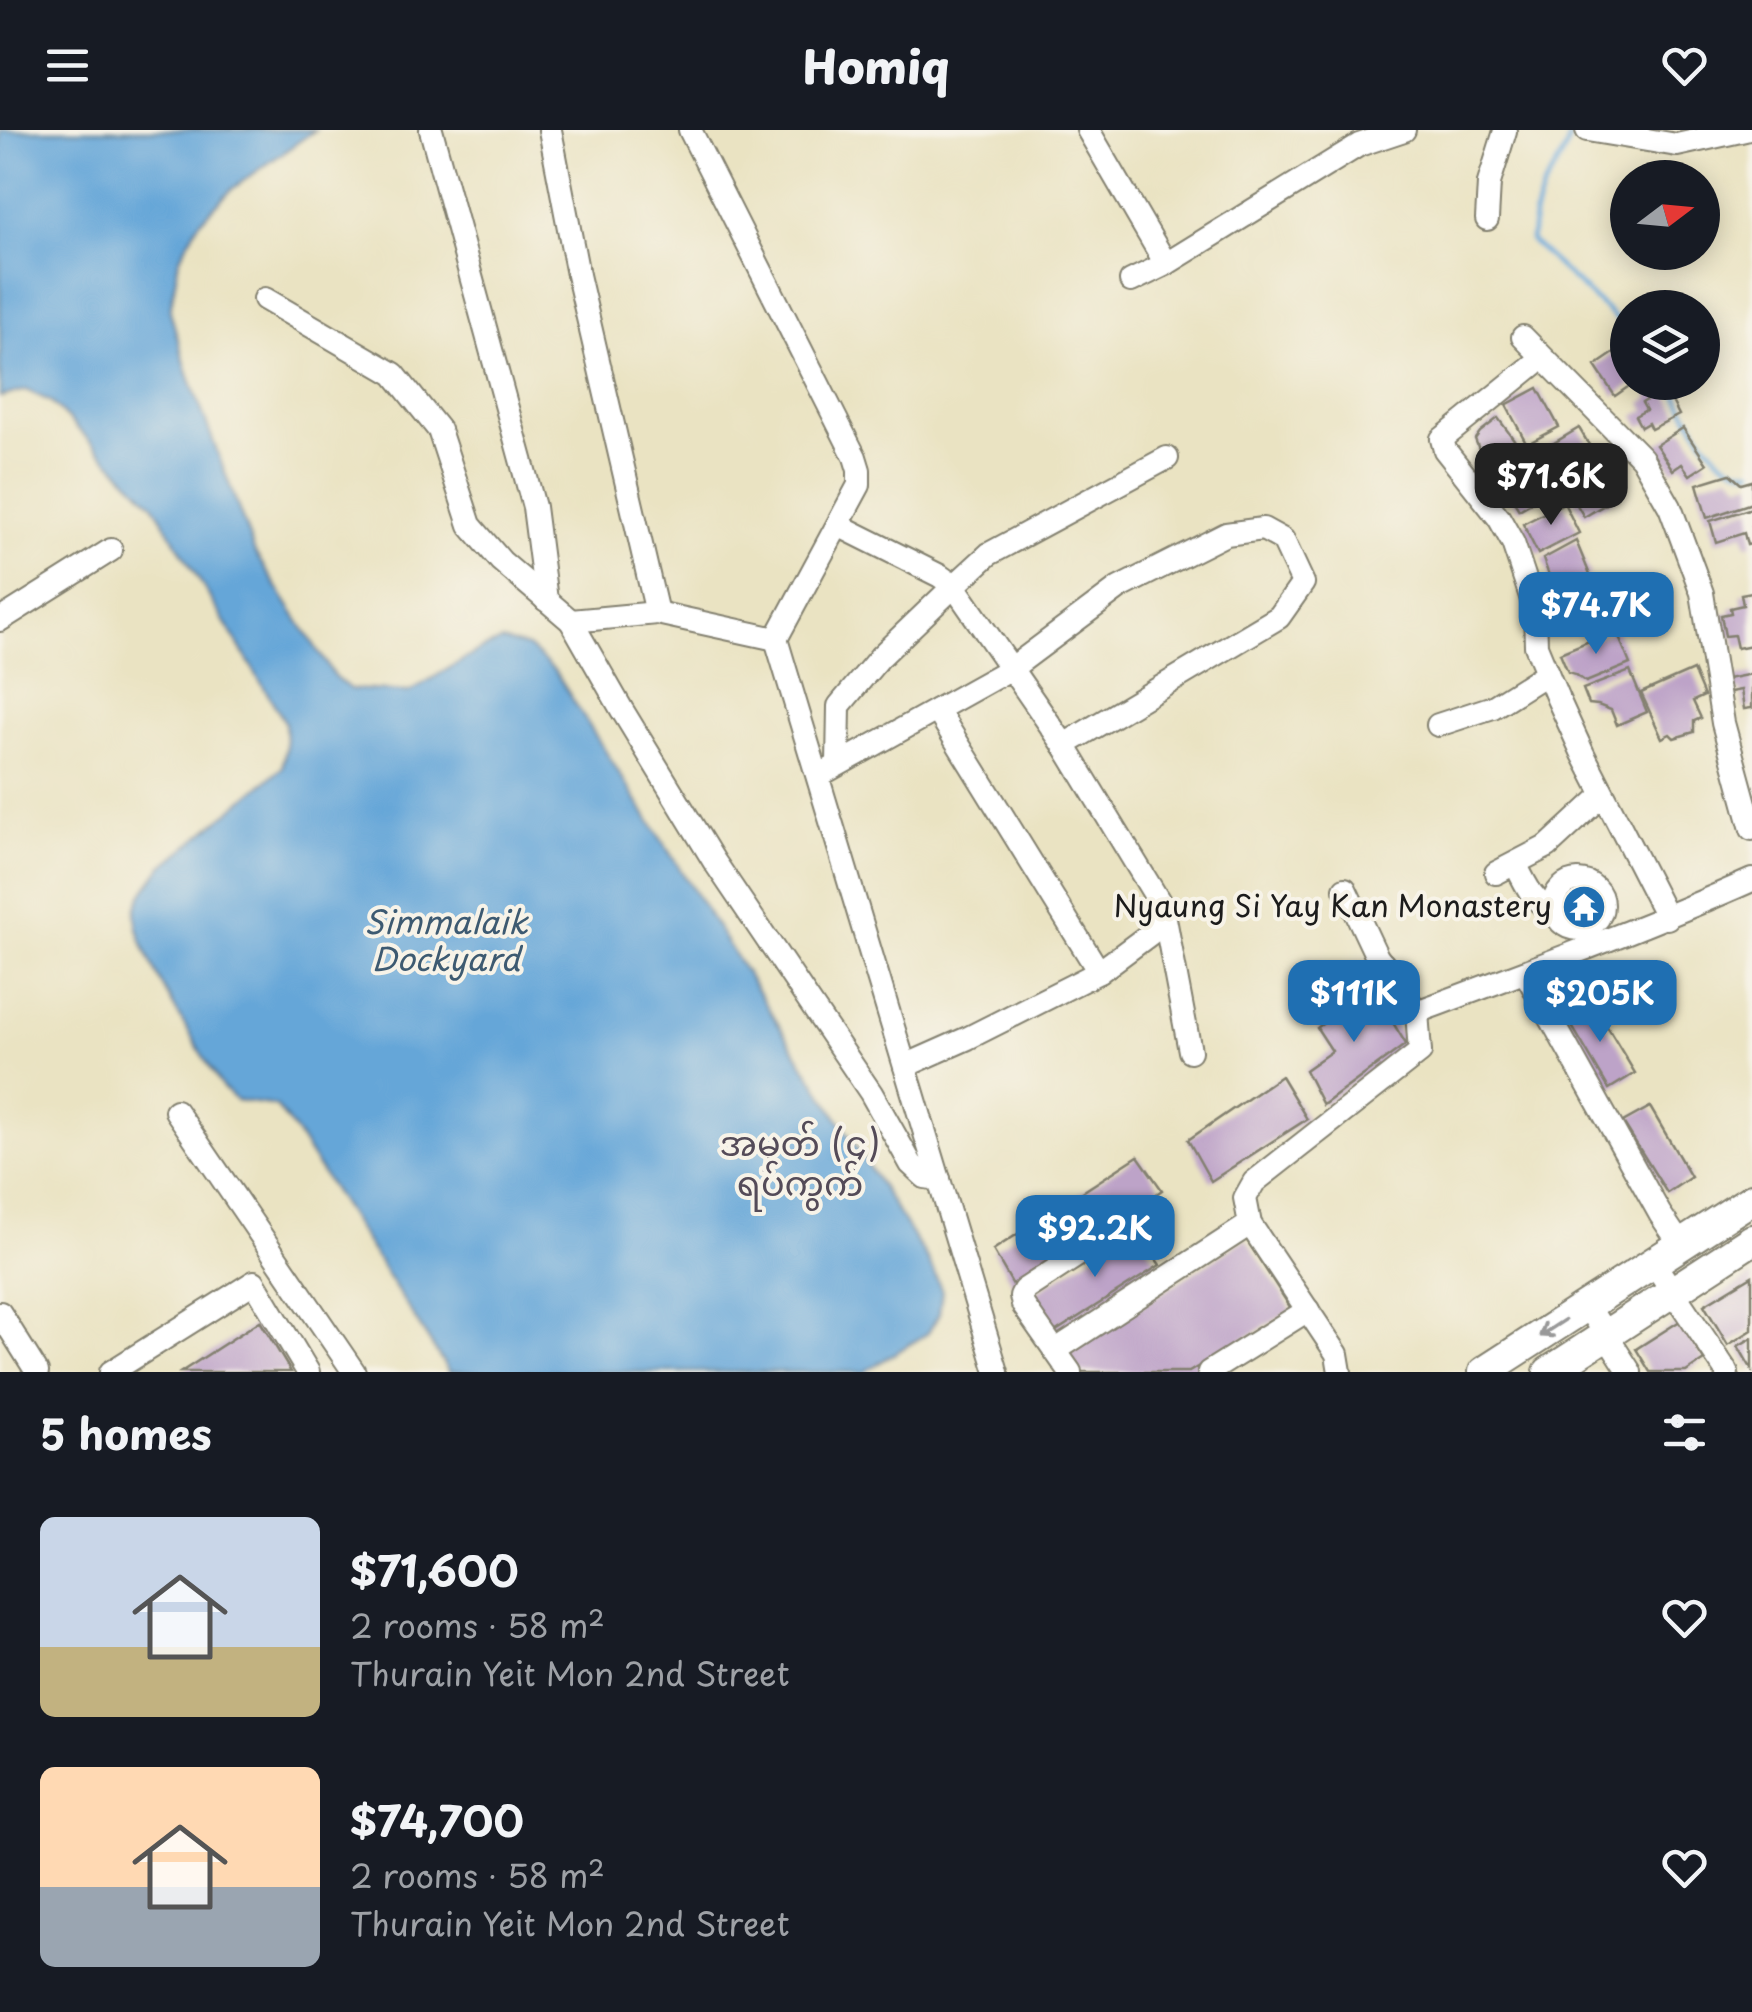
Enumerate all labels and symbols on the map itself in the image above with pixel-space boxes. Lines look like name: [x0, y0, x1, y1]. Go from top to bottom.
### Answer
north arrow: [1610, 160, 1720, 270]
pin: $71.6K: [1470, 443, 1632, 528]
pin: $74.7K: [1515, 572, 1677, 657]
place label: Nyaung Si Yay Kan Monastery: [1113, 882, 1552, 927]
temple icon: Nyaung Si Yay Kan Monastery: [1561, 884, 1607, 930]
water label: Simmalaik Dockyard: [364, 897, 529, 982]
pin: $111K: [1284, 960, 1424, 1045]
pin: $205K: [1530, 960, 1670, 1045]
district label: အမှတ် (၄) ရပ်ကွက်: [720, 1115, 880, 1212]
pin: $92.2K: [1014, 1195, 1176, 1280]
one-way arrow: [1539, 1317, 1567, 1338]

